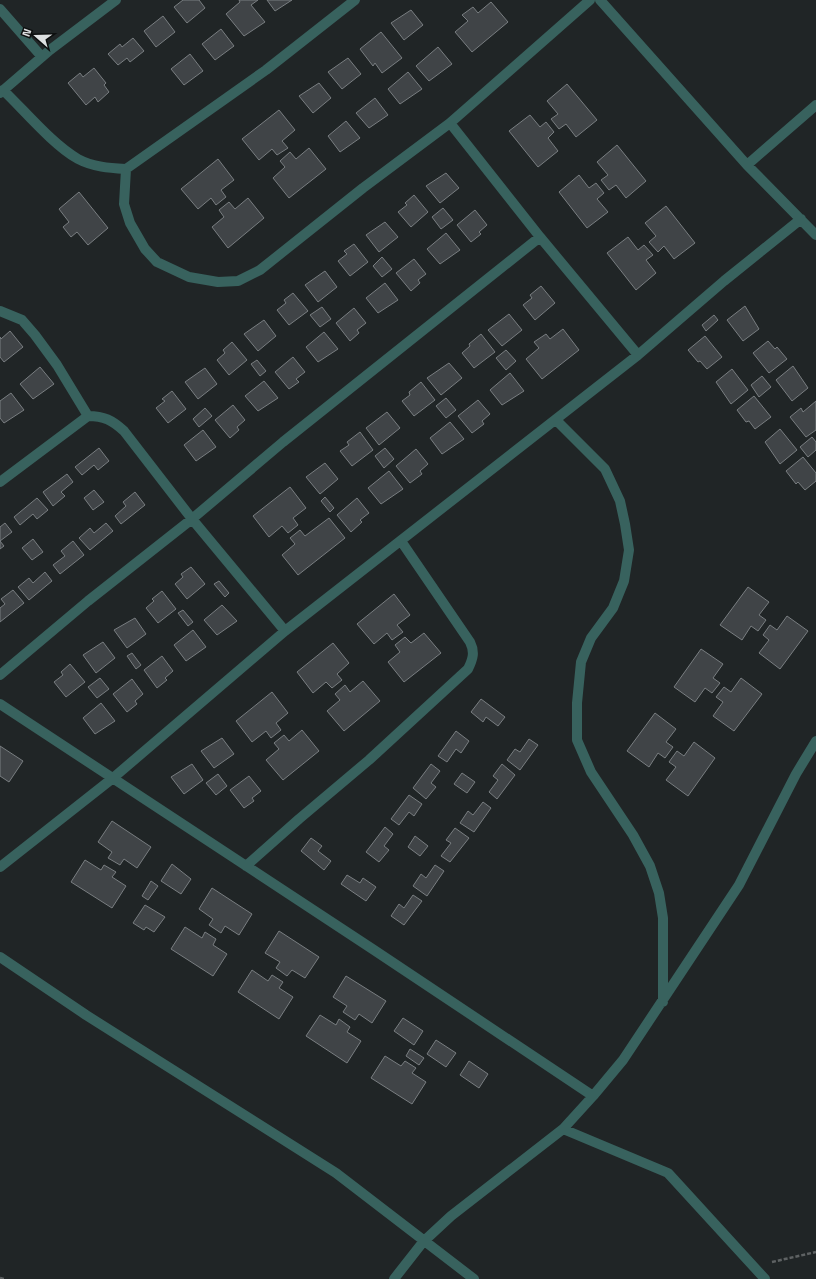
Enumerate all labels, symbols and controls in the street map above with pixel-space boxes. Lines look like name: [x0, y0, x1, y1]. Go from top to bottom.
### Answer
north arrow: [16, 16, 56, 56]
text: N: [18, 26, 35, 39]

